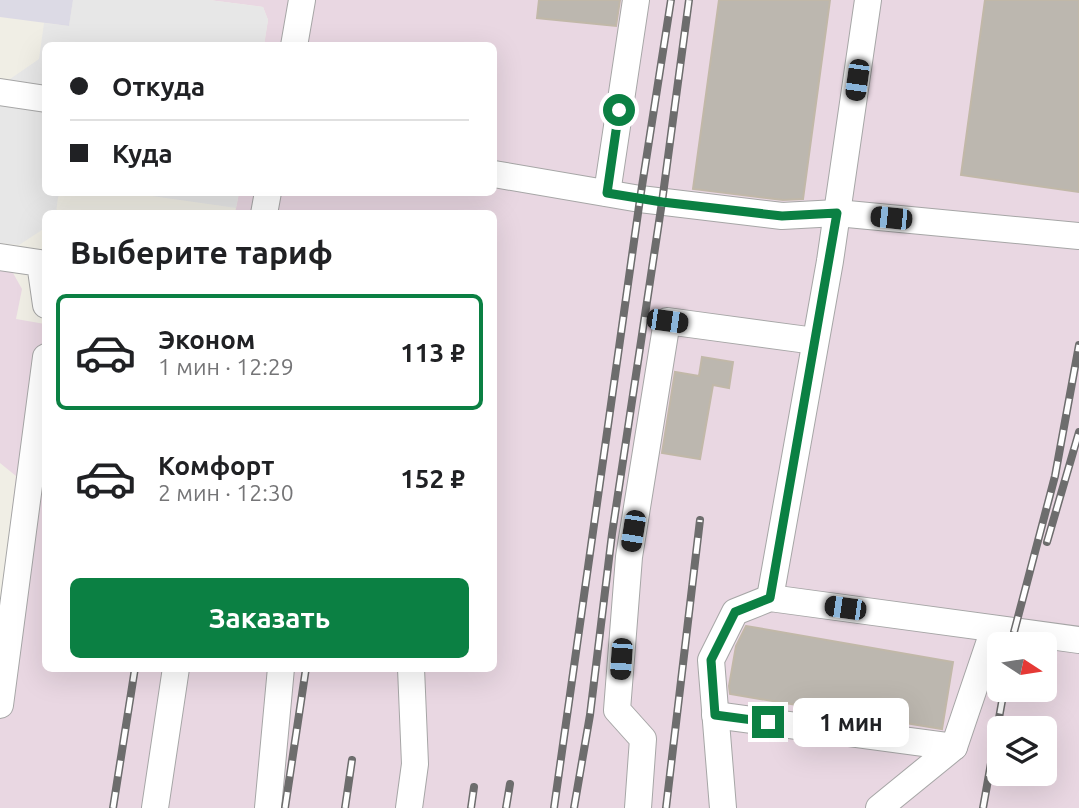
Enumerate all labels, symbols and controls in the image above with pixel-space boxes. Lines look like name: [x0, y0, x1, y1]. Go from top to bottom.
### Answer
car: [844, 58, 871, 102]
text: Откуда: [112, 72, 205, 101]
route start: [603, 94, 635, 126]
text: Куда: [112, 139, 173, 168]
car: [870, 205, 913, 231]
text: Выберите тариф: [70, 234, 333, 270]
car: [645, 308, 690, 334]
icon: car: [74, 321, 137, 384]
text: Эконом: [158, 325, 255, 354]
text: 113 ₽: [400, 338, 465, 367]
text: 1 мин · 12:29: [158, 354, 294, 379]
icon: car: [74, 447, 137, 510]
text: Комфорт: [158, 451, 274, 480]
text: 152 ₽: [400, 464, 465, 493]
text: 2 мин · 12:30: [158, 480, 294, 505]
car: [620, 509, 647, 553]
button: Заказать: [70, 578, 469, 658]
car: [823, 595, 868, 621]
north arrow: [987, 632, 1057, 702]
map controls: [987, 632, 1057, 786]
car: [610, 637, 633, 681]
callout: 1 мин: [792, 698, 908, 746]
route end: [752, 706, 784, 738]
text: 1 мин: [819, 710, 883, 735]
button: layers: [987, 716, 1057, 786]

